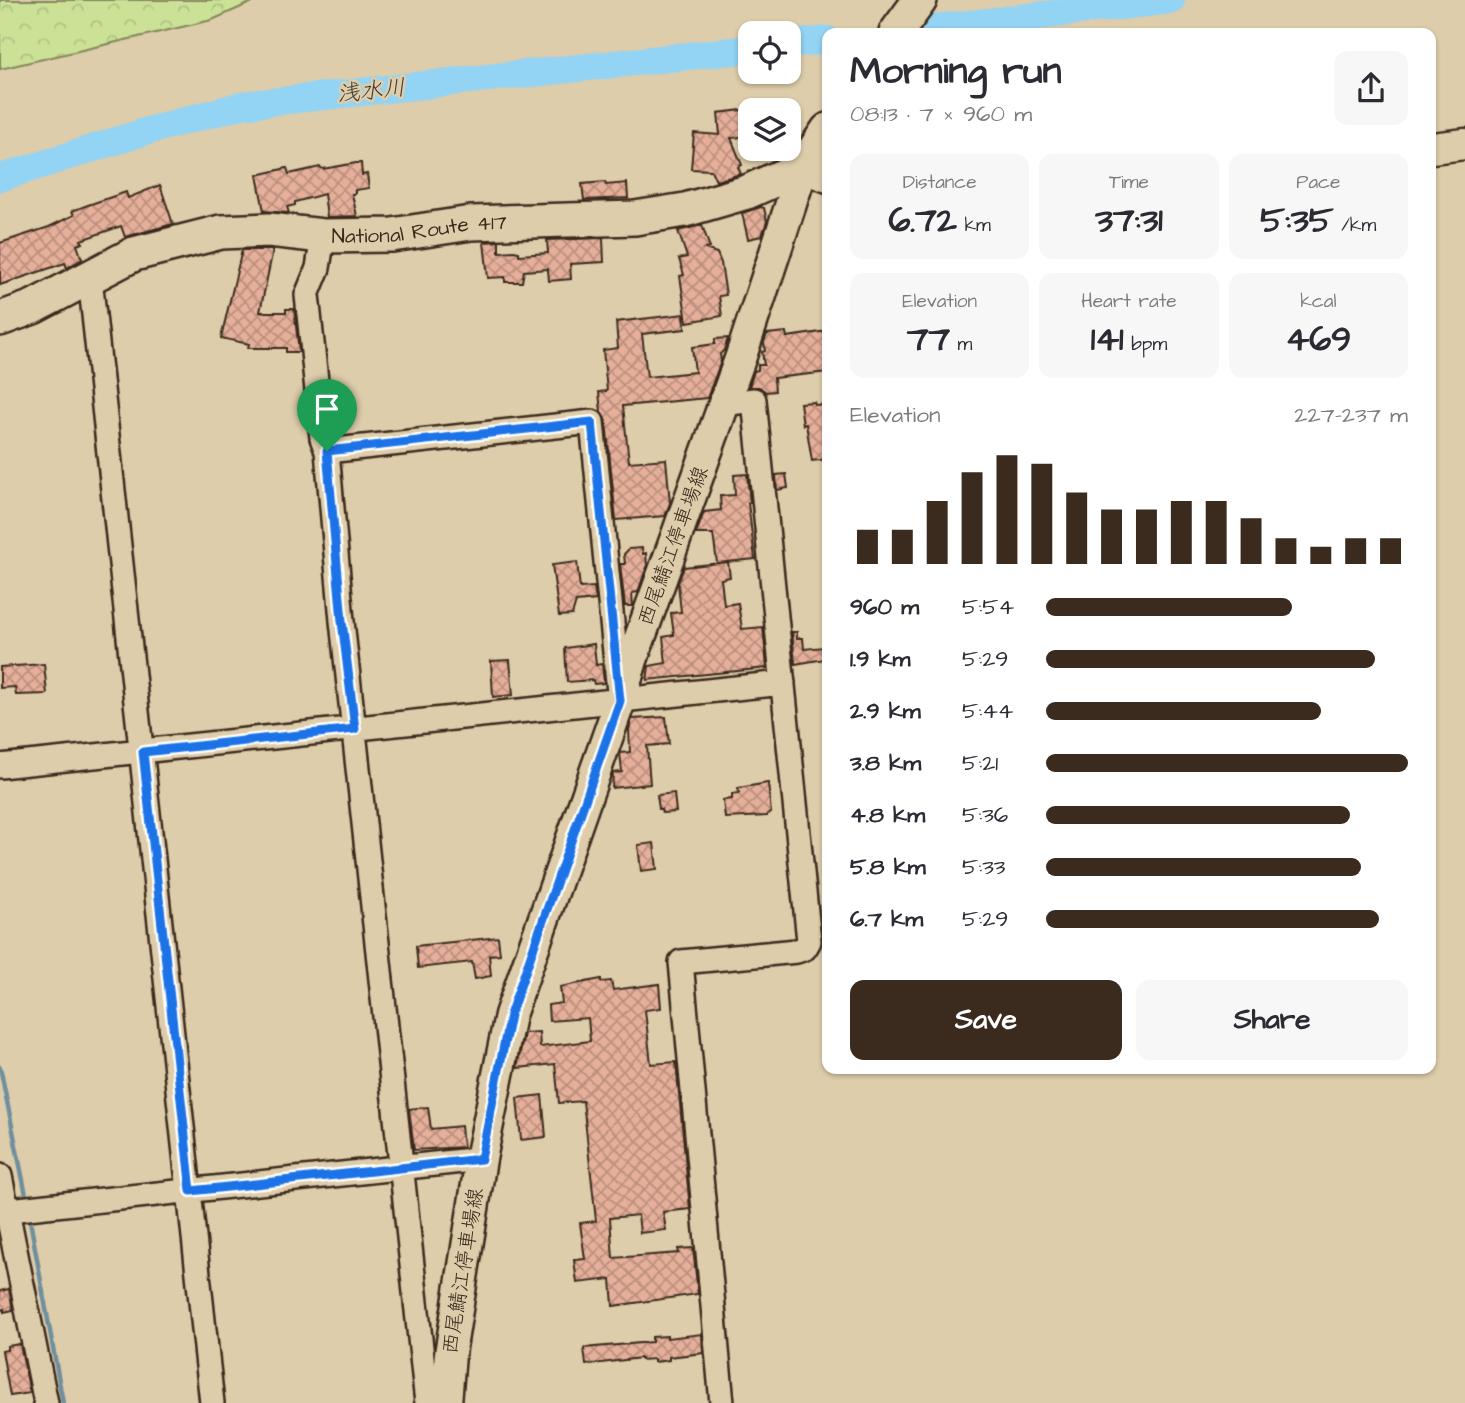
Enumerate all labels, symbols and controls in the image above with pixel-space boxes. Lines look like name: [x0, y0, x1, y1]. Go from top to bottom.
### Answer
map controls: [738, 21, 801, 161]
button: locate: [738, 21, 801, 84]
text: Morning run: [850, 46, 1062, 98]
button: share: [1334, 51, 1408, 125]
water label: 浅水川: [335, 71, 407, 111]
button: layers: [738, 98, 801, 161]
text: 08:13 · 7 × 960 m: [850, 98, 1032, 130]
text: Distance: [903, 169, 977, 196]
text: Time: [1109, 169, 1149, 196]
text: Pace: [1296, 169, 1340, 196]
text: 6.72: [888, 196, 957, 245]
text: 37:31: [1095, 196, 1163, 245]
text: 5:35: [1260, 196, 1334, 245]
street label: National Route 417: [332, 207, 507, 250]
text: km: [957, 212, 991, 239]
text: /km: [1334, 212, 1376, 239]
text: Elevation: [902, 288, 977, 315]
text: Heart rate: [1081, 288, 1177, 315]
text: kcal: [1300, 288, 1337, 315]
text: 77: [907, 315, 950, 364]
text: 141: [1091, 315, 1124, 364]
text: 469: [1285, 315, 1351, 364]
text: m: [950, 331, 972, 358]
text: bpm: [1124, 331, 1167, 358]
pin: [297, 379, 357, 451]
icon: arrive: [308, 390, 346, 428]
text: Elevation: [850, 399, 941, 431]
text: 227–237 m: [1294, 399, 1408, 431]
street label: 西尾鯖江停車場線: [631, 462, 715, 630]
text: 960 m: [850, 591, 919, 623]
text: 5:54: [962, 591, 1014, 623]
text: 1.9 km: [850, 643, 911, 675]
text: 5:29: [962, 643, 1008, 675]
text: 2.9 km: [850, 695, 921, 727]
text: 5:44: [962, 695, 1013, 727]
text: 3.8 km: [850, 747, 921, 779]
text: 5:21: [962, 747, 998, 779]
text: 4.8 km: [850, 799, 925, 831]
text: 5:36: [962, 799, 1008, 831]
text: 5.8 km: [850, 851, 926, 883]
text: 5:33: [962, 851, 1006, 883]
text: 6.7 km: [850, 903, 923, 935]
text: 5:29: [962, 903, 1008, 935]
button: Save: [850, 980, 1122, 1060]
button: Share: [1136, 980, 1408, 1060]
street label: 西尾鯖江停車場線: [436, 1186, 490, 1356]

